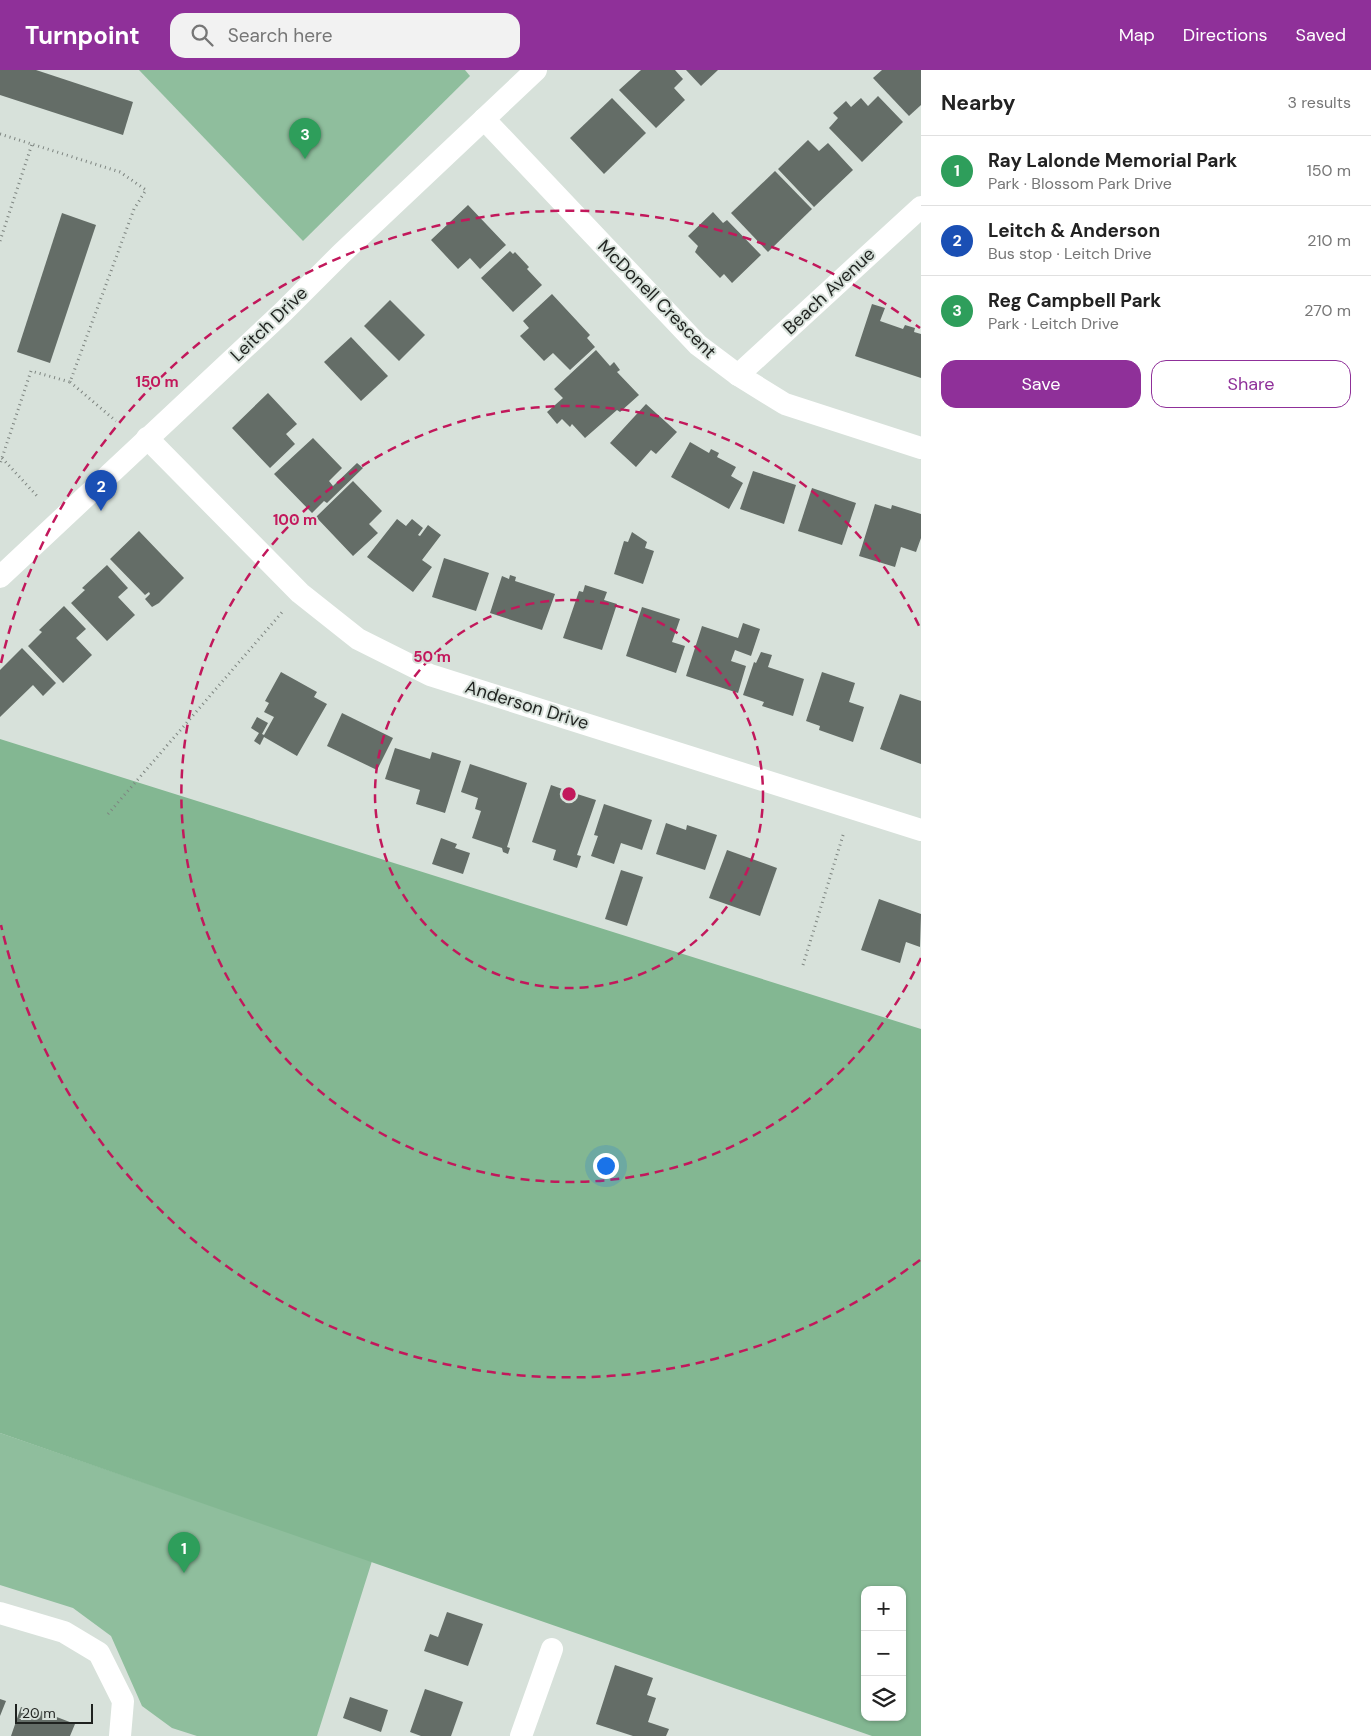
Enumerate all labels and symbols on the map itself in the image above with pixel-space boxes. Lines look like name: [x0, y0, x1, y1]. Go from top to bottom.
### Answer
pin: 3: [289, 118, 321, 159]
street label: McDonell Crescent: [593, 235, 721, 363]
street label: Beach Avenue: [778, 242, 880, 340]
street label: Leitch Drive: [225, 281, 313, 367]
text: 150 m: [136, 372, 179, 392]
pin: 2: [85, 470, 117, 511]
text: 100 m: [273, 510, 317, 530]
text: 50 m: [413, 647, 451, 667]
street label: Anderson Drive: [462, 675, 592, 735]
centre of rings: [560, 785, 578, 803]
your location: [593, 1153, 619, 1179]
pin: 1: [168, 1532, 200, 1573]
scale bar: [15, 1701, 92, 1724]

